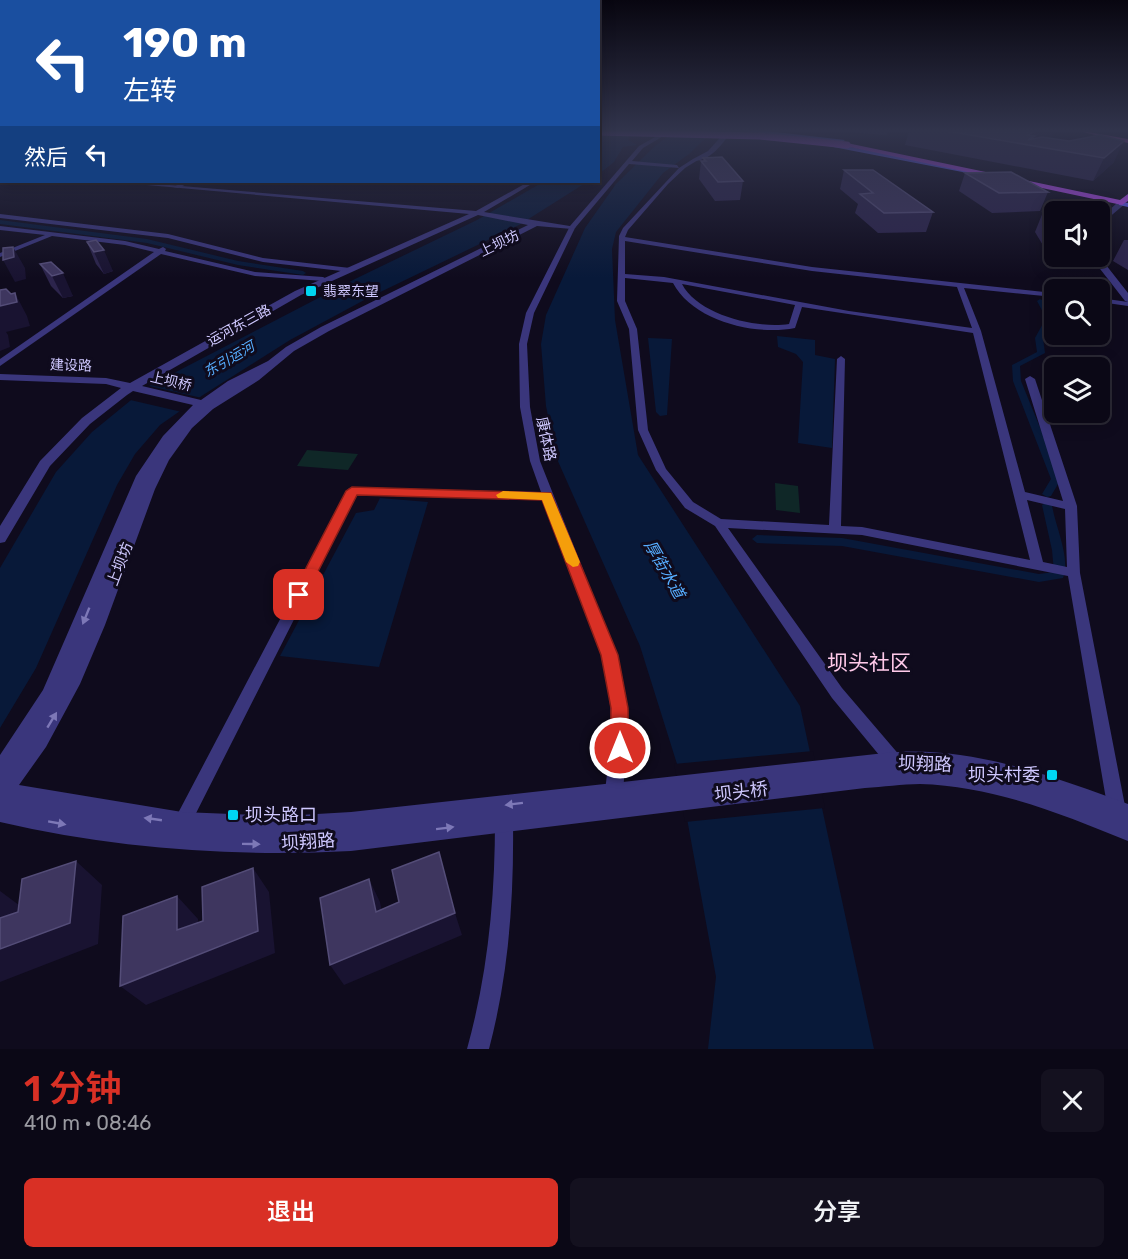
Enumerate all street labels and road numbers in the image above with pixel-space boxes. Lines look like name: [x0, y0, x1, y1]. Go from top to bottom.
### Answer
street label: 上坝坊: [477, 227, 522, 260]
street label: 运河东三路: [205, 301, 274, 350]
street label: 建设路: [50, 356, 92, 375]
street label: 上坝桥: [149, 368, 193, 394]
street label: 康体路: [533, 415, 559, 463]
street label: 上坝坊: [104, 540, 136, 588]
street label: 坝翔路: [898, 752, 952, 776]
street label: 坝头桥: [713, 778, 769, 806]
street label: 坝翔路: [280, 829, 336, 855]

